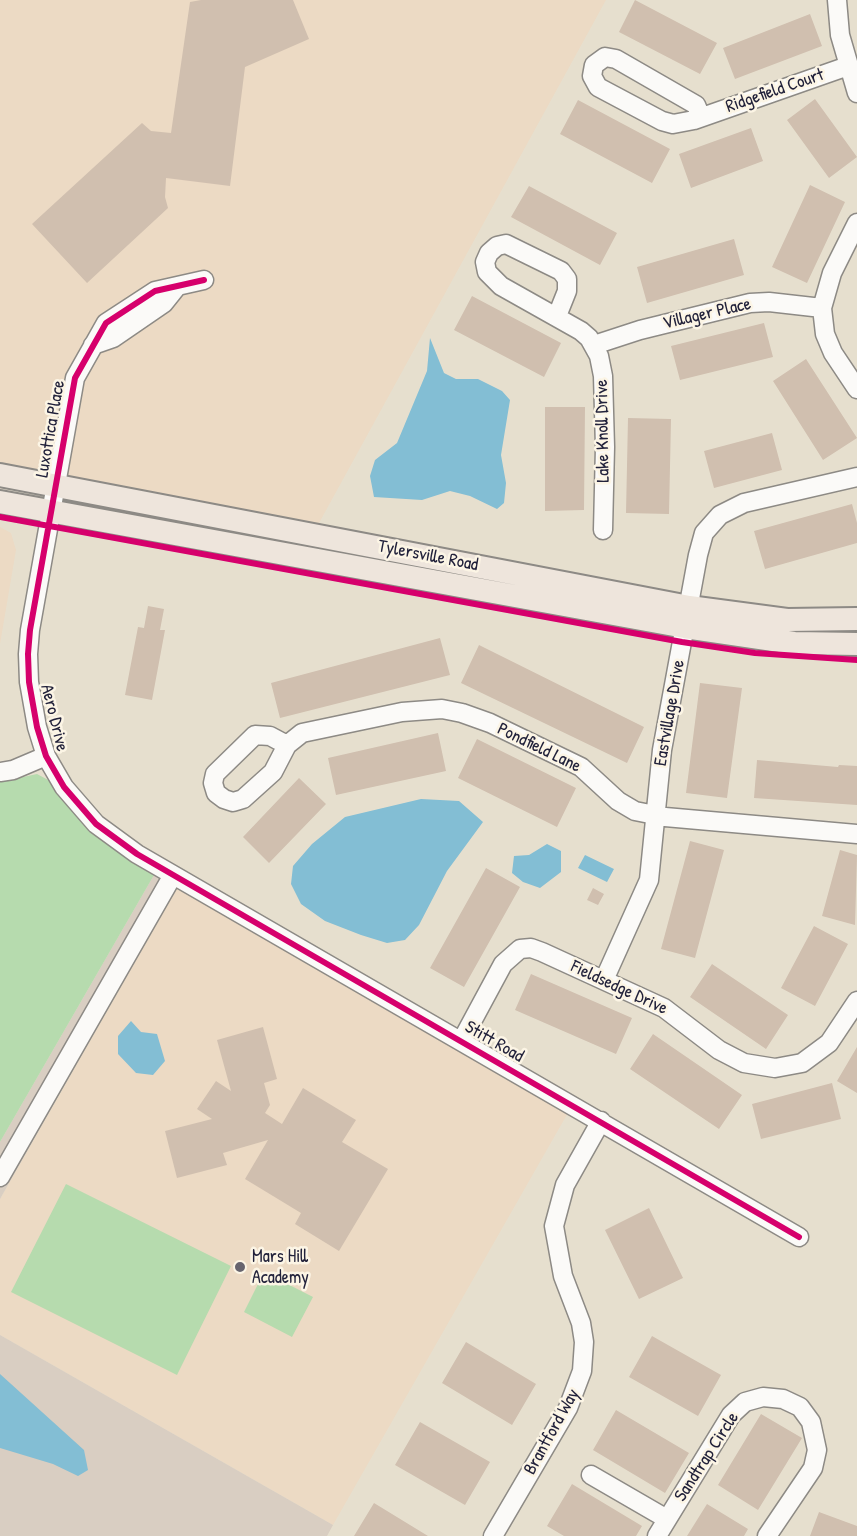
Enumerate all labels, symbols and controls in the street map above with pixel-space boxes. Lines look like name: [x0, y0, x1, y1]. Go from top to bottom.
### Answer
street label: Ridgefield Court: [723, 64, 827, 118]
street label: Villager Place: [661, 293, 753, 335]
street label: Luxottica Place: [32, 379, 70, 479]
street label: Lake Knoll Drive: [591, 379, 615, 483]
street label: Tylersville Road: [376, 536, 480, 576]
street label: Eastvillage Drive: [650, 658, 690, 768]
street label: Aero Drive: [35, 682, 73, 754]
street label: Pondfield Lane: [494, 718, 584, 778]
street label: Fieldsedge Drive: [567, 956, 671, 1020]
street label: Stitt Road: [461, 1017, 527, 1067]
place label: Mars Hill Academy: [252, 1246, 309, 1288]
marker: Mars Hill Academy: [233, 1260, 247, 1274]
street label: Brantford Way: [520, 1385, 584, 1479]
street label: Sandtrap Circle: [670, 1408, 744, 1506]

